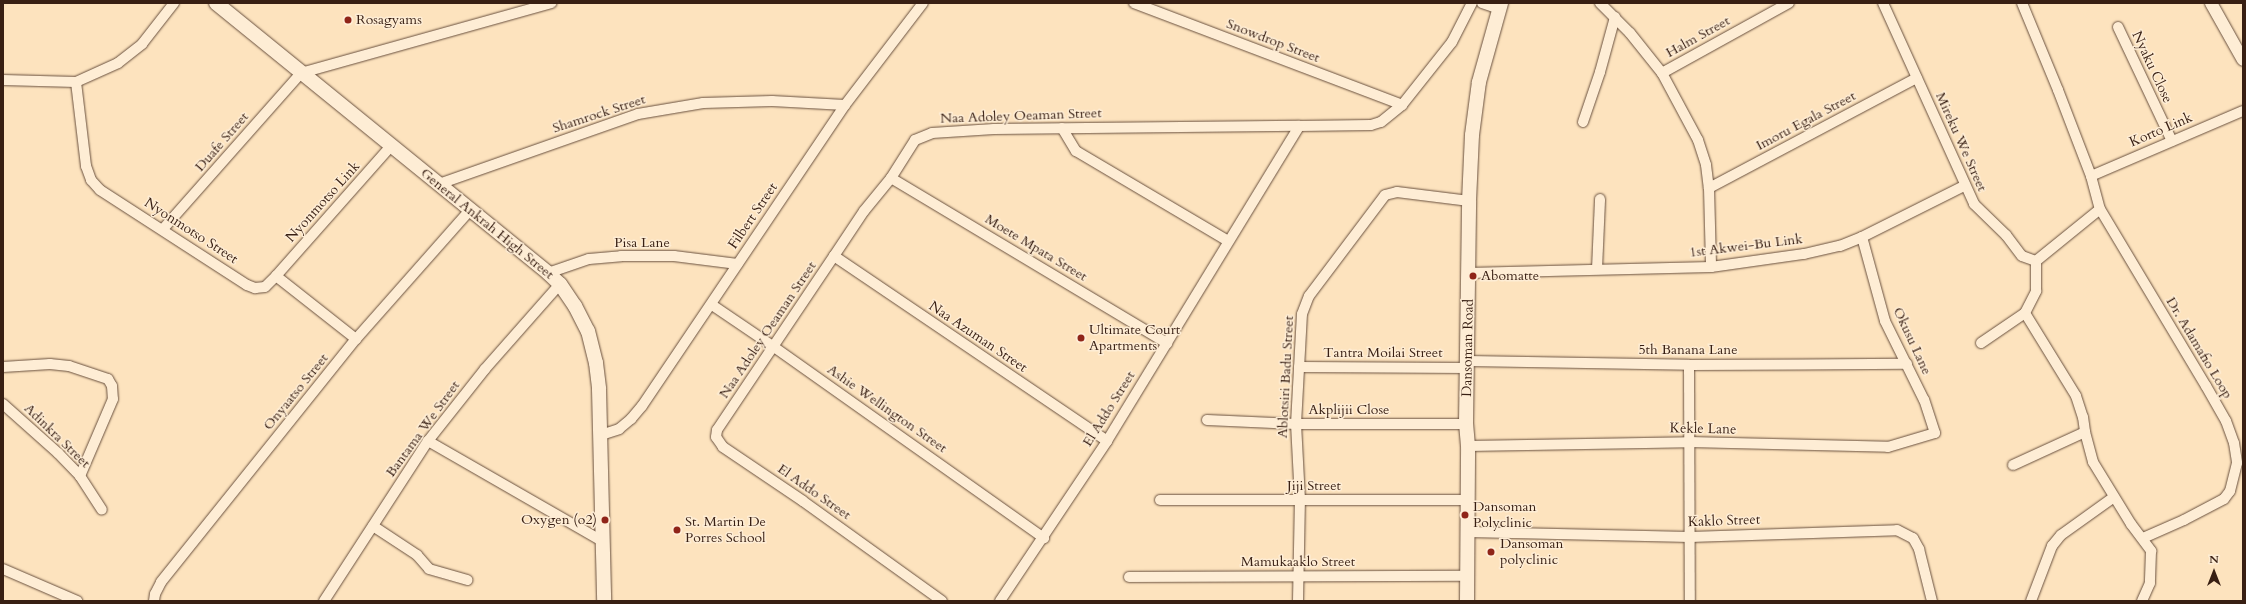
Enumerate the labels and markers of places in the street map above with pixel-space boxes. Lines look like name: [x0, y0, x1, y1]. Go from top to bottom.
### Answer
place label: Rosagyams: [356, 12, 422, 28]
marker: Rosagyams: [343, 15, 353, 25]
place label: Abomatte: [1481, 268, 1539, 284]
marker: Abomatte: [1468, 271, 1478, 281]
place label: Ultimate Court Apartments: [1089, 322, 1180, 354]
marker: Ultimate Court Apartments: [1076, 333, 1086, 343]
place label: Dansoman Polyclinic: [1473, 499, 1536, 532]
marker: Dansoman Polyclinic: [1460, 510, 1470, 520]
place label: Oxygen (o2): [521, 512, 597, 528]
place label: St. Martin De Porres School: [685, 514, 766, 546]
marker: Oxygen (o2): [600, 515, 610, 525]
marker: St. Martin De Porres School: [672, 525, 682, 535]
place label: Dansoman polyclinic: [1500, 536, 1563, 568]
marker: Dansoman polyclinic: [1485, 546, 1497, 558]

